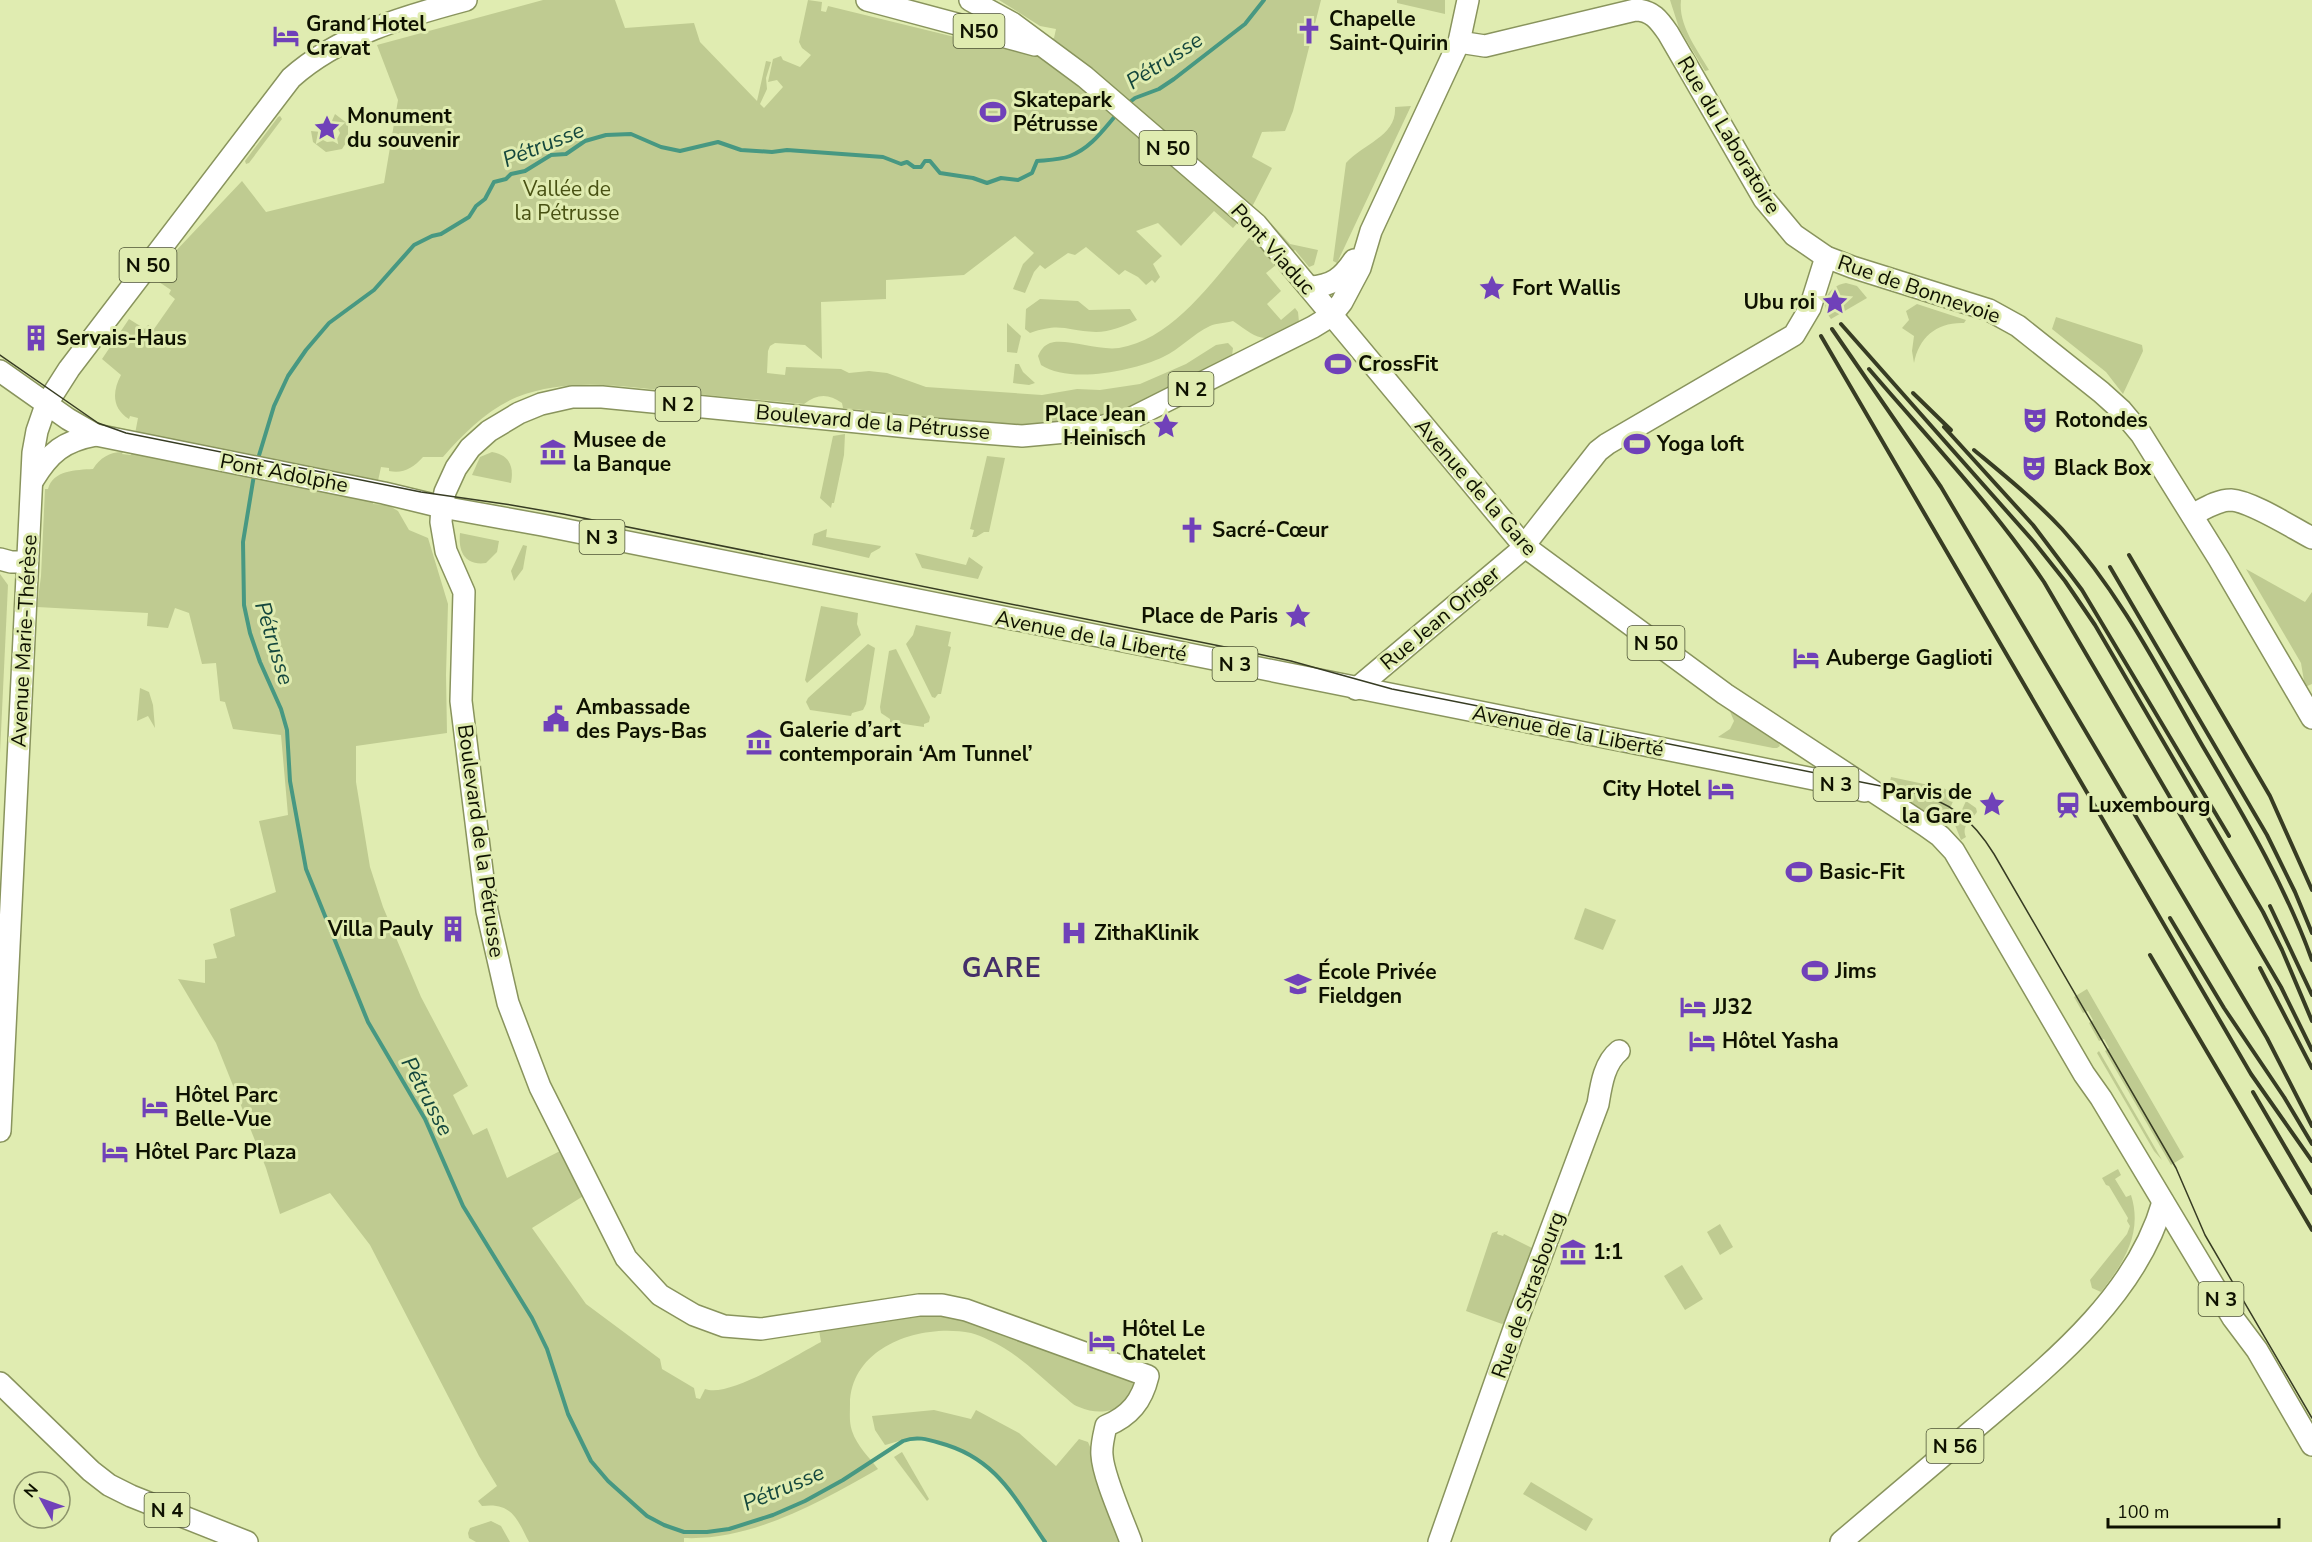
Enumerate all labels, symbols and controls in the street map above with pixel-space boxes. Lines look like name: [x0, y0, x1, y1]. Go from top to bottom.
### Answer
place label: Chapelle Saint-Quirin: [1329, 5, 1448, 57]
place label: Grand Hotel Cravat: [306, 10, 426, 62]
road number: N50: [954, 14, 1004, 48]
church icon: Chapelle Saint-Quirin: [1294, 16, 1324, 46]
hotel icon: Grand Hotel Cravat: [271, 21, 301, 51]
water label: Pétrusse: [1120, 25, 1209, 97]
street label: Rue du Laboratoire: [1671, 51, 1787, 219]
place label: Skatepark Pétrusse: [1013, 86, 1113, 138]
sports icon: Skatepark Pétrusse: [978, 97, 1008, 127]
place label: Monument du souvenir: [347, 102, 461, 154]
place icon: Monument du souvenir: [312, 113, 342, 143]
water label: Pétrusse: [498, 115, 589, 175]
road number: N 50: [1140, 131, 1196, 165]
park label: Vallée de la Pétrusse: [515, 175, 619, 227]
street label: Pont Viaduc: [1225, 197, 1322, 301]
road number: N 50: [120, 248, 176, 282]
street label: Rue de Bonnevoie: [1834, 248, 2004, 330]
place icon: Fort Wallis: [1477, 273, 1507, 303]
place label: Fort Wallis: [1512, 274, 1621, 302]
place icon: Ubu roi: [1820, 287, 1850, 317]
place label: Ubu roi: [1744, 288, 1815, 316]
building icon: Servais-Haus: [21, 323, 51, 353]
place label: Servais-Haus: [56, 324, 187, 352]
sports icon: CrossFit: [1323, 349, 1353, 379]
place label: CrossFit: [1358, 350, 1439, 378]
road number: N 2: [1168, 372, 1214, 406]
road number: N 2: [656, 387, 700, 421]
street label: Boulevard de la Pétrusse: [755, 398, 991, 446]
place label: Place Jean Heinisch: [1045, 400, 1146, 452]
theatre icon: Rotondes: [2020, 405, 2050, 435]
place label: Rotondes: [2055, 406, 2148, 434]
place icon: Place Jean Heinisch: [1151, 411, 1181, 441]
street label: Avenue de la Gare: [1409, 412, 1543, 562]
place label: Musee de la Banque: [573, 426, 671, 478]
sports icon: Yoga loft: [1622, 429, 1652, 459]
place label: Yoga loft: [1656, 430, 1745, 458]
museum icon: Musee de la Banque: [538, 437, 568, 467]
street label: Pont Adolphe: [218, 447, 350, 499]
theatre icon: Black Box: [2019, 453, 2049, 483]
place label: Black Box: [2054, 454, 2152, 482]
church icon: Sacré-Cœur: [1177, 515, 1207, 545]
place label: Sacré-Cœur: [1212, 516, 1329, 544]
road number: N 3: [580, 520, 624, 554]
street label: Avenue Marie-Thérèse: [4, 534, 44, 748]
street label: Rue Jean Origer: [1374, 559, 1506, 676]
water label: Pétrusse: [247, 598, 301, 689]
place icon: Place de Paris: [1283, 601, 1313, 631]
place label: Place de Paris: [1141, 602, 1278, 630]
street label: Avenue de la Liberté: [993, 604, 1189, 668]
road number: N 50: [1628, 626, 1684, 660]
hotel icon: Auberge Gaglioti: [1791, 643, 1821, 673]
place label: Auberge Gaglioti: [1826, 644, 1993, 672]
road number: N 3: [1212, 647, 1258, 681]
place label: Ambassade des Pays-Bas: [576, 693, 707, 745]
street label: Avenue de la Liberté: [1470, 699, 1666, 763]
public building icon: Ambassade des Pays-Bas: [541, 704, 571, 734]
place label: Galerie d’art contemporain ‘Am Tunnel’: [779, 716, 1033, 768]
street label: Boulevard de la Pétrusse: [451, 723, 511, 959]
museum icon: Galerie d’art contemporain ‘Am Tunnel’: [744, 727, 774, 757]
road number: N 3: [1814, 767, 1858, 801]
hotel icon: City Hotel: [1706, 774, 1736, 804]
place label: City Hotel: [1602, 775, 1701, 803]
place label: Parvis de la Gare: [1882, 778, 1972, 830]
place icon: Parvis de la Gare: [1977, 789, 2007, 819]
station icon: Luxembourg: [2053, 790, 2083, 820]
place label: Luxembourg: [2088, 791, 2210, 819]
sports icon: Basic-Fit: [1784, 857, 1814, 887]
place label: Basic-Fit: [1819, 858, 1906, 886]
building icon: Villa Pauly: [438, 914, 468, 944]
place label: Villa Pauly: [327, 915, 434, 943]
hospital icon: ZithaKlinik: [1059, 918, 1089, 948]
place label: ZithaKlinik: [1094, 919, 1200, 947]
district label: GARE: [962, 950, 1042, 987]
sports icon: Jims: [1800, 956, 1830, 986]
place label: Jims: [1834, 957, 1876, 985]
place label: École Privée Fieldgen: [1318, 958, 1437, 1010]
school or university icon: École Privée Fieldgen: [1283, 969, 1313, 999]
hotel icon: JJ32: [1678, 992, 1708, 1022]
place label: JJ32: [1712, 993, 1753, 1021]
hotel icon: Hôtel Yasha: [1687, 1026, 1717, 1056]
place label: Hôtel Yasha: [1722, 1027, 1839, 1055]
water label: Pétrusse: [394, 1051, 461, 1142]
place label: Hôtel Parc Belle-Vue: [175, 1081, 278, 1133]
hotel icon: Hôtel Parc Belle-Vue: [140, 1092, 170, 1122]
hotel icon: Hôtel Parc Plaza: [100, 1137, 130, 1167]
place label: Hôtel Parc Plaza: [135, 1138, 297, 1166]
street label: Rue de Strasbourg: [1485, 1208, 1571, 1382]
museum icon: 1:1: [1558, 1237, 1588, 1267]
place label: 1:1: [1593, 1238, 1623, 1266]
road number: N 3: [2198, 1282, 2244, 1316]
place label: Hôtel Le Chatelet: [1122, 1315, 1206, 1367]
hotel icon: Hôtel Le Chatelet: [1087, 1326, 1117, 1356]
road number: N 56: [1926, 1429, 1984, 1463]
water label: Pétrusse: [738, 1457, 829, 1519]
north arrow: [12, 1470, 72, 1530]
text: N: [19, 1479, 44, 1503]
scale bar: [2108, 1491, 2279, 1529]
road number: N 4: [144, 1493, 190, 1527]
text: 100 m: [2117, 1500, 2169, 1524]

